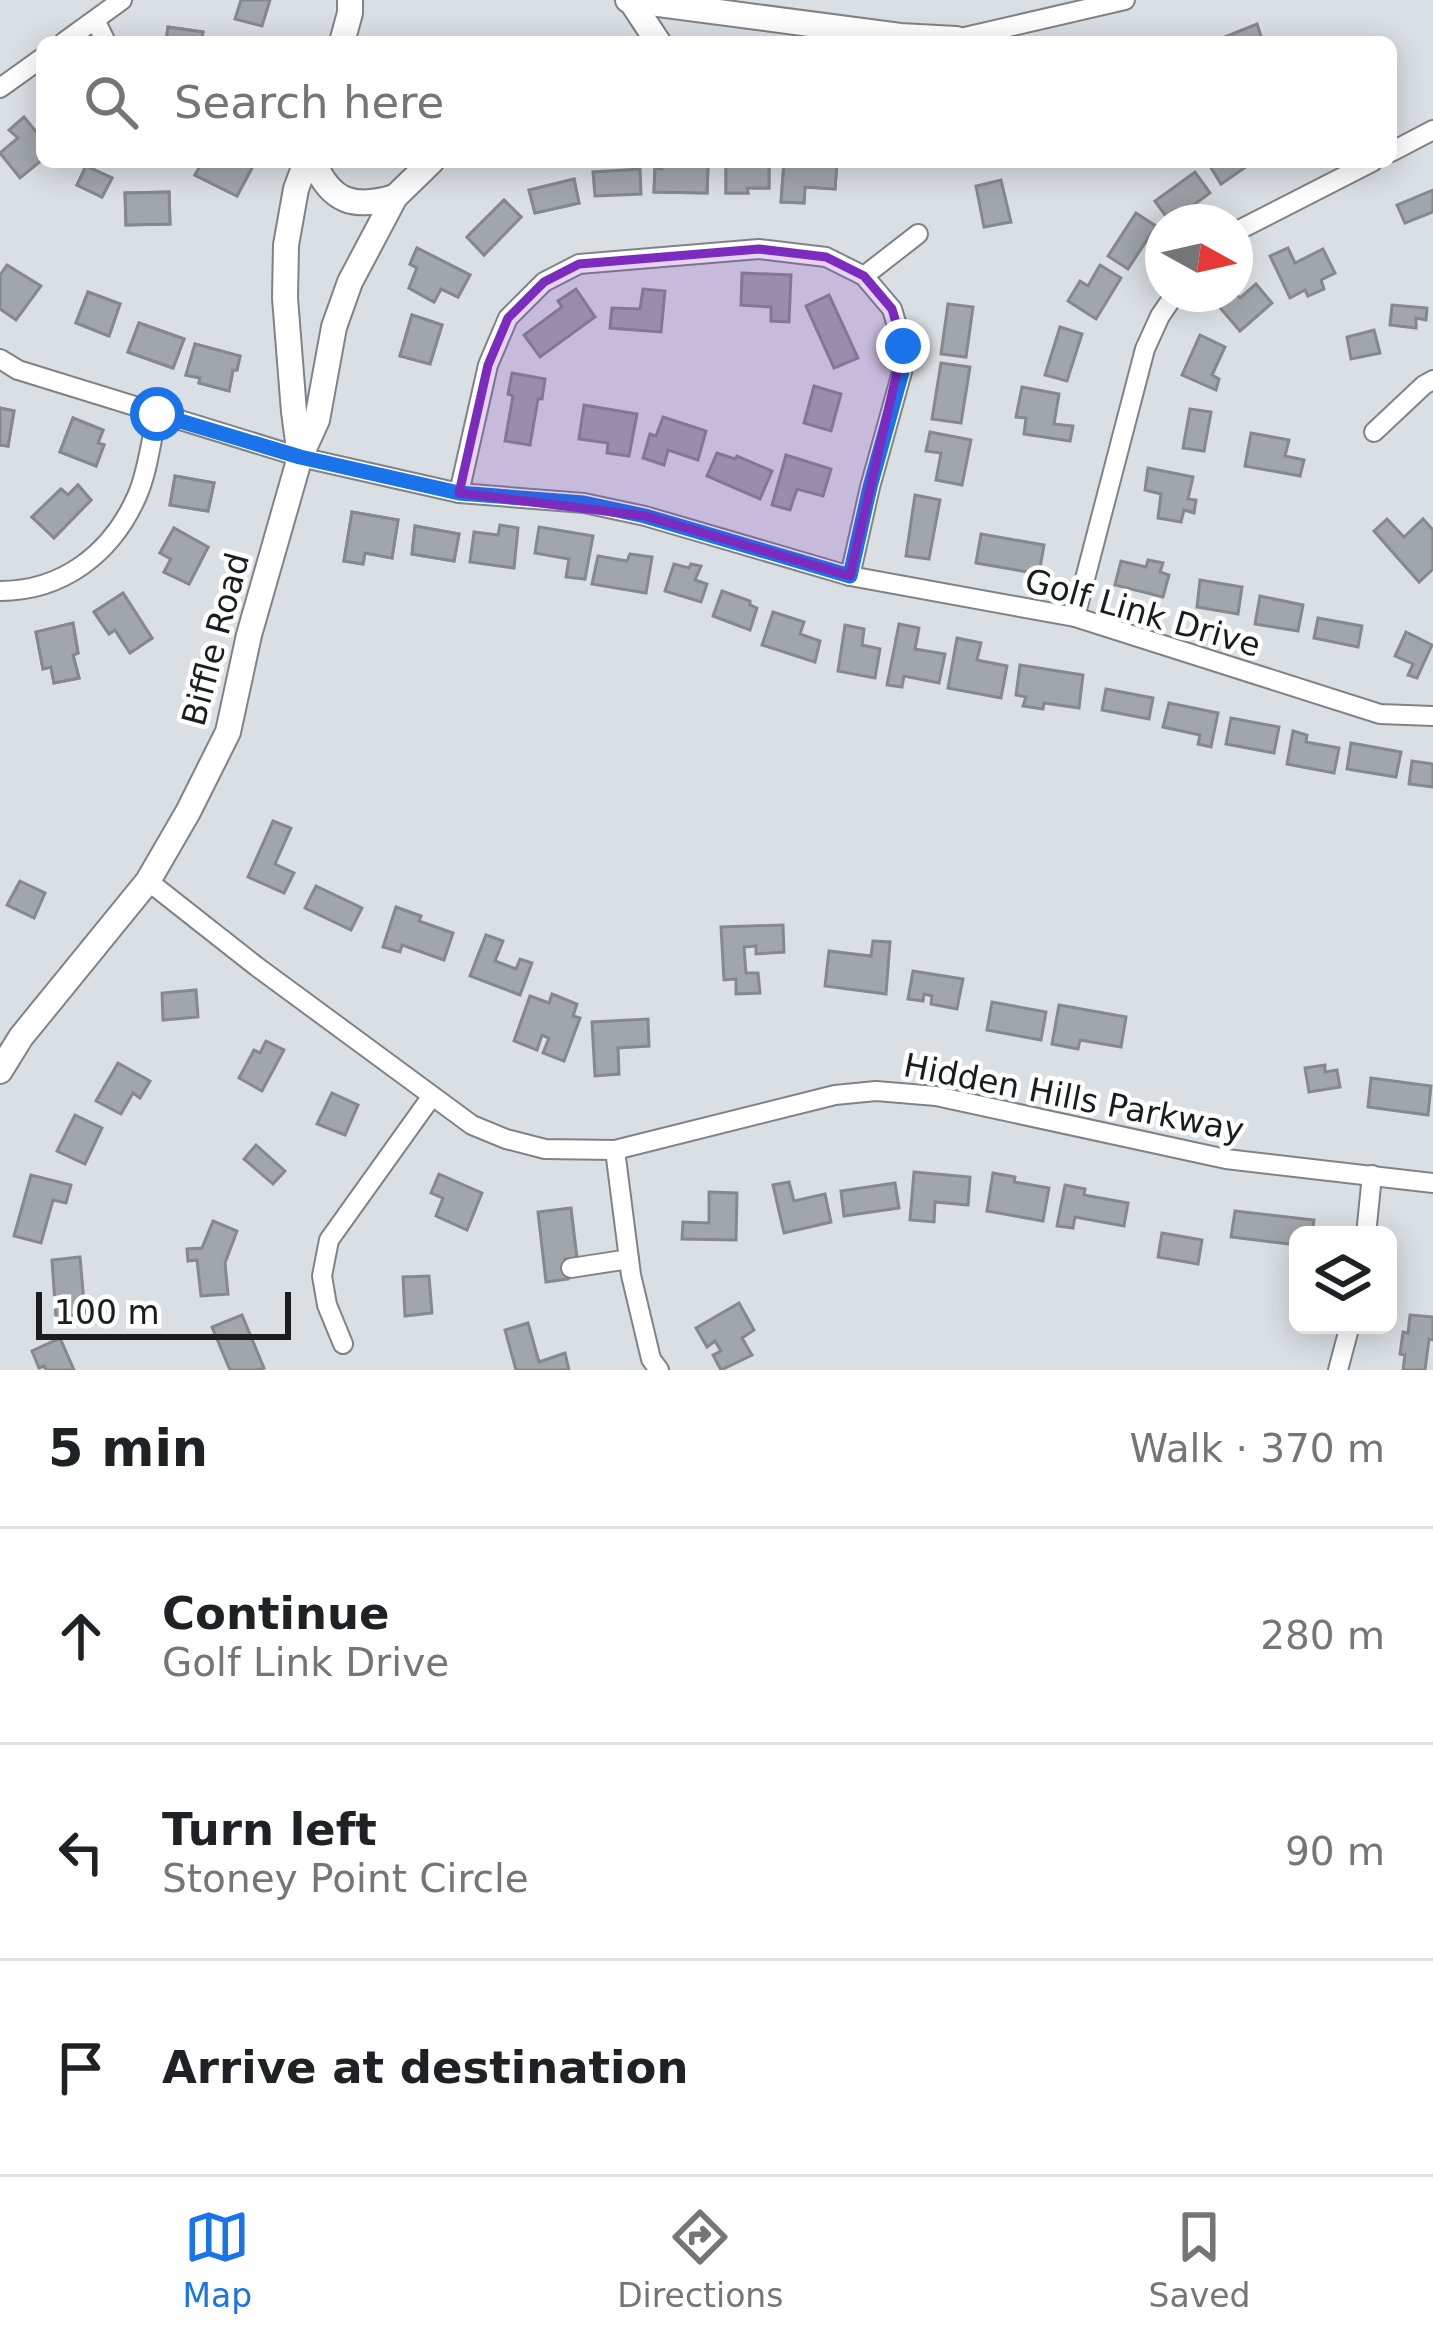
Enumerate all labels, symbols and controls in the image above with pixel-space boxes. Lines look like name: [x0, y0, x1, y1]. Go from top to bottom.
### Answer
search box: [36, 36, 1397, 168]
icon: search: [78, 69, 144, 135]
text: Search here: [174, 76, 444, 129]
north arrow: [1145, 204, 1253, 312]
route end: [876, 319, 930, 373]
route start: [130, 387, 184, 441]
street label: Biffle Road: [174, 548, 257, 730]
street label: Golf Link Drive: [1021, 560, 1265, 665]
street label: Hidden Hills Parkway: [901, 1045, 1247, 1150]
map controls: [1289, 1226, 1397, 1334]
button: layers: [1289, 1226, 1397, 1334]
scale bar: [36, 1286, 291, 1339]
text: 100 m: [54, 1293, 160, 1332]
text: 5 min: [48, 1419, 208, 1478]
text: Walk · 370 m: [1130, 1426, 1385, 1471]
text: Continue: [162, 1587, 390, 1640]
icon: ahead: [48, 1603, 114, 1669]
text: 280 m: [1260, 1613, 1385, 1658]
text: Golf Link Drive: [162, 1640, 449, 1685]
text: Turn left: [162, 1803, 377, 1856]
icon: left: [48, 1819, 114, 1885]
text: 90 m: [1285, 1829, 1385, 1874]
text: Stoney Point Circle: [162, 1856, 529, 1901]
icon: arrive: [48, 2035, 114, 2101]
text: Arrive at destination: [162, 2041, 688, 2094]
tab: Map: [183, 2204, 252, 2315]
tab: Directions: [617, 2204, 783, 2315]
tab: Saved: [1149, 2204, 1250, 2315]

